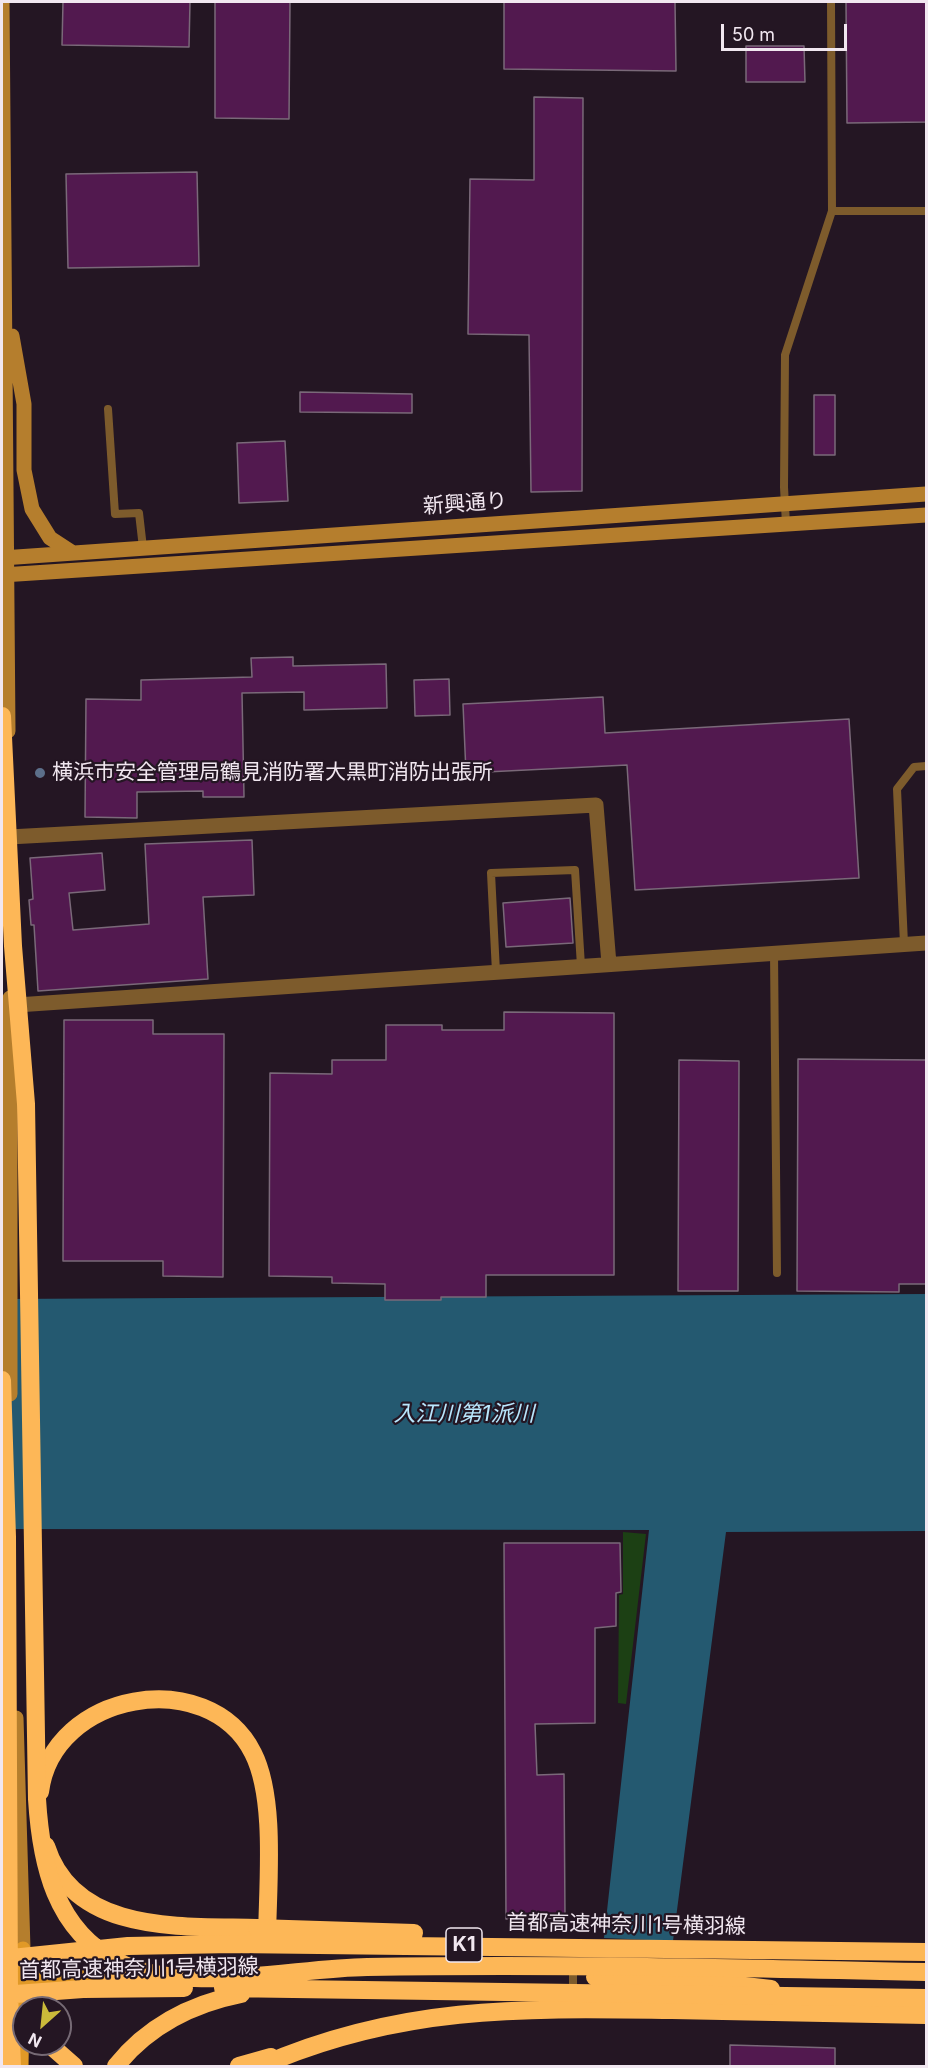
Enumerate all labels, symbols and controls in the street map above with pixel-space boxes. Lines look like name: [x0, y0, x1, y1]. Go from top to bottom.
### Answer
scale bar: [724, 12, 850, 50]
text: 50 m: [732, 24, 775, 45]
street label: 新興通り: [422, 489, 508, 519]
place label: 横浜市安全管理局鶴見消防署大黒町消防出張所: [52, 760, 493, 786]
marker: 横浜市安全管理局鶴見消防署大黒町消防出張所: [33, 766, 47, 780]
water label: 入江川第1派川: [394, 1401, 534, 1427]
street label: 首都高速神奈川1号横羽線: [506, 1910, 746, 1940]
road number: K1: [446, 1928, 482, 1962]
street label: 首都高速神奈川1号横羽線: [19, 1954, 259, 1984]
north arrow: [12, 1996, 72, 2056]
text: N: [25, 2029, 45, 2052]

